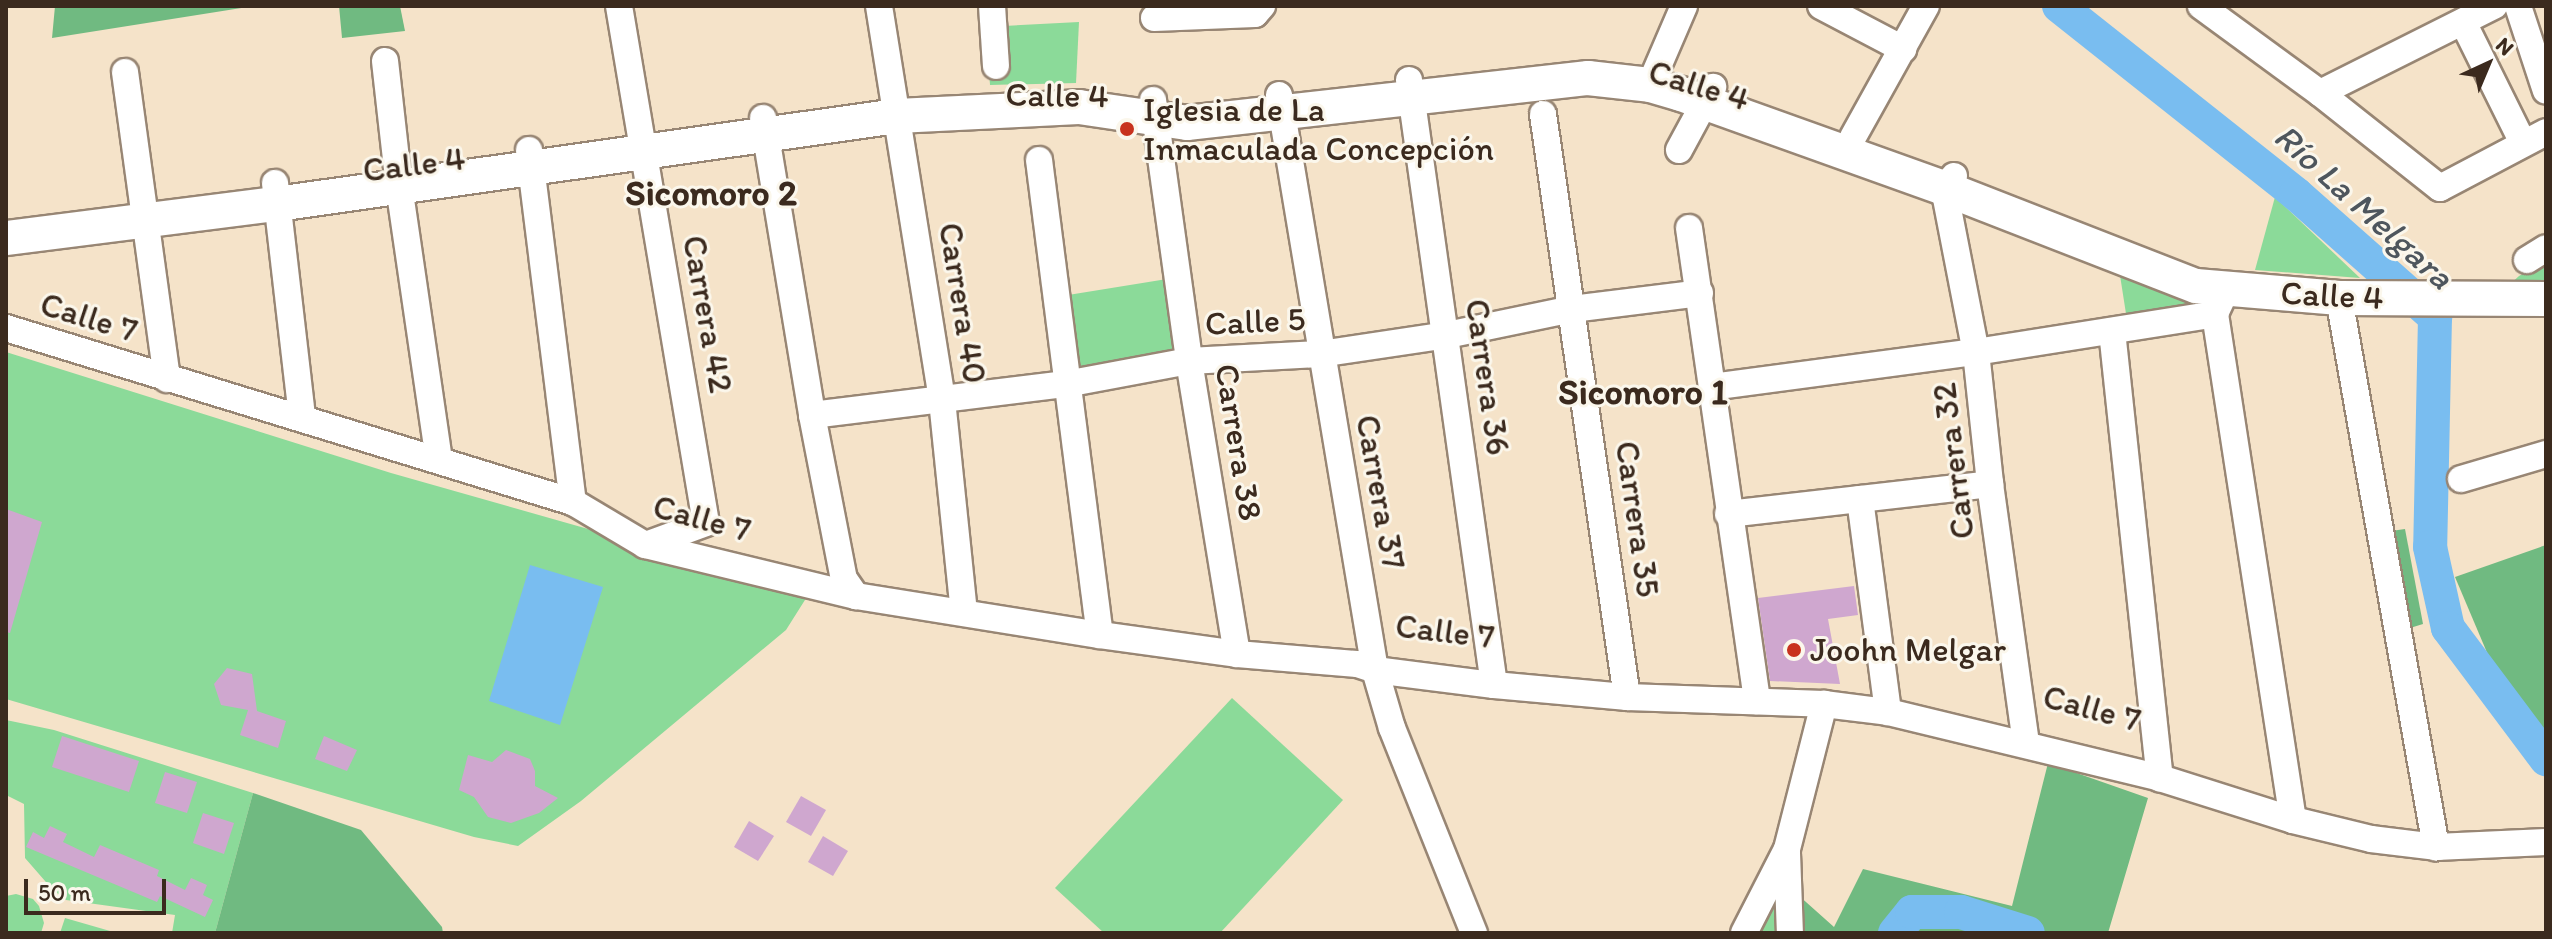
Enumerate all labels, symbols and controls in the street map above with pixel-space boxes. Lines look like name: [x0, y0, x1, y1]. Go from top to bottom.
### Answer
north arrow: [2448, 24, 2528, 104]
text: N: [2490, 31, 2520, 61]
street label: Calle 4: [1644, 50, 1754, 120]
street label: Calle 4: [1005, 74, 1109, 116]
place label: Iglesia de La Inmaculada Concepción: [1143, 89, 1494, 168]
water label: Río La Melgara: [2265, 114, 2463, 298]
marker: Iglesia de La Inmaculada Concepción: [1118, 120, 1136, 138]
street label: Calle 4: [360, 137, 468, 191]
district label: Sicomoro 2: [625, 171, 797, 215]
street label: Carrera 40: [930, 220, 996, 386]
street label: Carrera 42: [674, 232, 742, 396]
street label: Calle 4: [2279, 272, 2385, 318]
street label: Calle 7: [35, 283, 143, 351]
street label: Carrera 36: [1457, 296, 1519, 458]
street label: Calle 5: [1204, 298, 1306, 344]
street label: Carrera 38: [1206, 361, 1272, 523]
district label: Sicomoro 1: [1558, 370, 1728, 414]
street label: Carrera 32: [1923, 380, 1983, 542]
street label: Carrera 37: [1347, 412, 1415, 572]
street label: Carrera 35: [1607, 438, 1669, 600]
street label: Calle 7: [649, 485, 755, 551]
street label: Calle 7: [1393, 605, 1497, 657]
place label: Joohn Melgar: [1810, 630, 2005, 670]
marker: Joohn Melgar: [1785, 641, 1803, 659]
street label: Calle 7: [2039, 675, 2145, 741]
scale bar: [28, 863, 170, 913]
text: 50 m: [38, 878, 91, 907]

